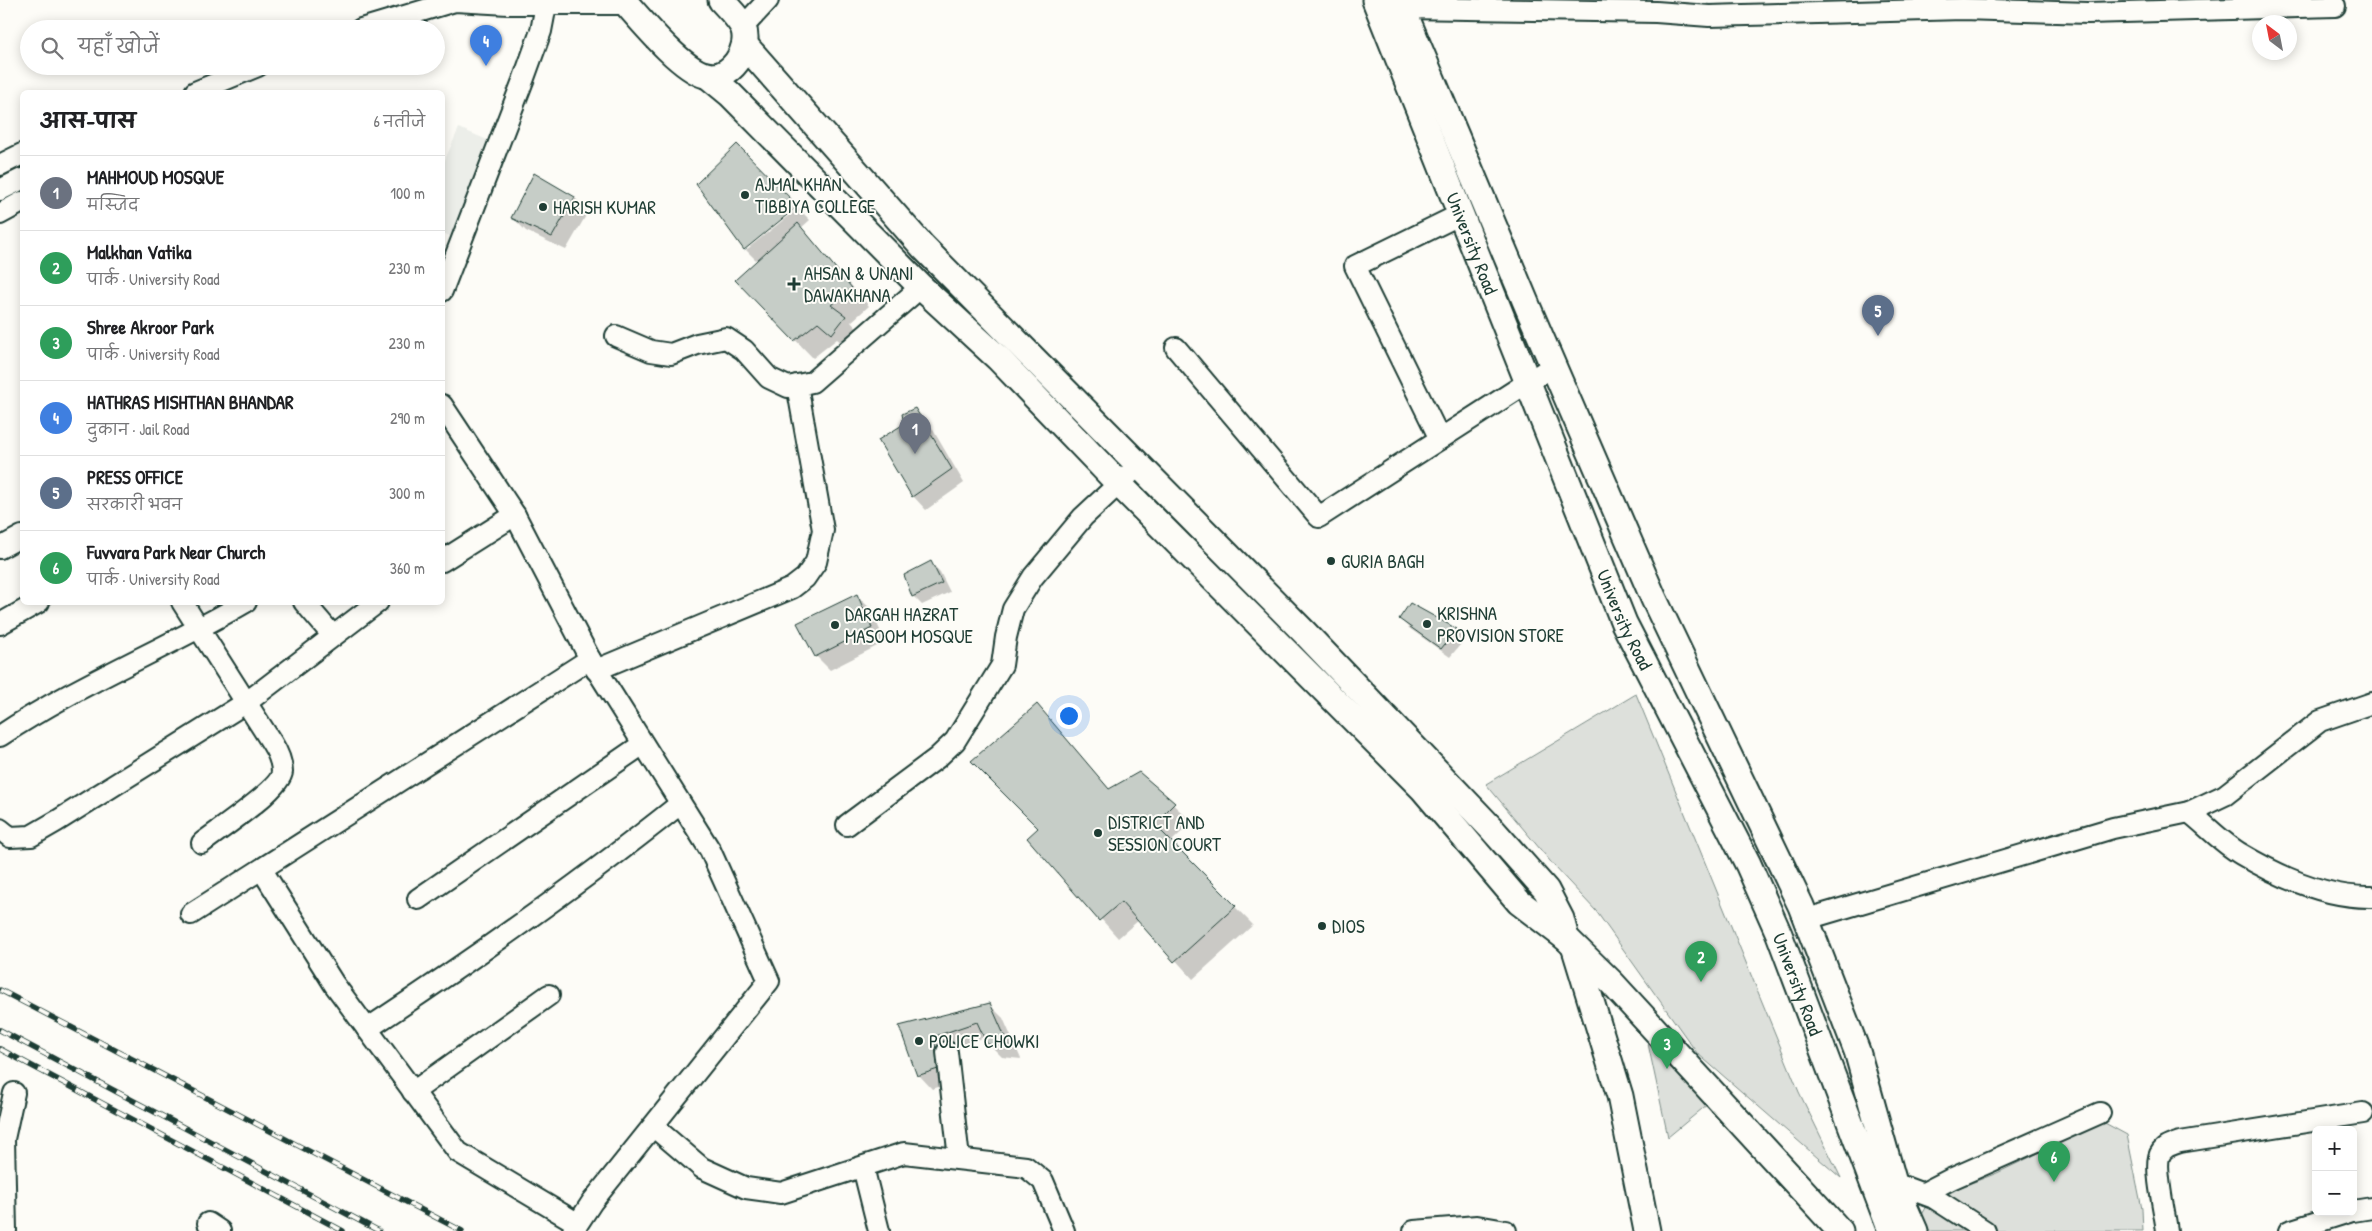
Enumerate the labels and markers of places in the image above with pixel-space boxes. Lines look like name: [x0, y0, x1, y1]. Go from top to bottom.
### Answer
pin: 4: [470, 25, 502, 66]
place label: AJMAL KHAN TIBBIYA COLLEGE: [755, 171, 876, 219]
marker: AJMAL KHAN TIBBIYA COLLEGE: [739, 189, 751, 201]
place label: HARISH KUMAR: [553, 194, 656, 220]
marker: HARISH KUMAR: [537, 201, 549, 213]
place label: AHSAN & UNANI DAWAKHANA: [804, 260, 913, 308]
marker: AHSAN & UNANI DAWAKHANA: [788, 278, 800, 290]
pin: 5: [1862, 295, 1894, 336]
pin: 1: [899, 413, 931, 454]
place label: GURIA BAGH: [1341, 548, 1424, 574]
marker: GURIA BAGH: [1325, 555, 1337, 567]
place label: KRISHNA PROVISION STORE: [1437, 600, 1565, 648]
place label: DARGAH HAZRAT MASOOM MOSQUE: [845, 601, 974, 649]
marker: KRISHNA PROVISION STORE: [1421, 618, 1433, 630]
marker: DARGAH HAZRAT MASOOM MOSQUE: [829, 619, 841, 631]
place label: DISTRICT AND SESSION COURT: [1108, 809, 1222, 857]
marker: DISTRICT AND SESSION COURT: [1092, 827, 1104, 839]
place label: DIOS: [1332, 913, 1365, 939]
marker: DIOS: [1316, 920, 1328, 932]
pin: 2: [1685, 941, 1717, 982]
place label: POLICE CHOWKI: [929, 1028, 1039, 1054]
pin: 3: [1651, 1028, 1683, 1069]
marker: POLICE CHOWKI: [913, 1035, 925, 1047]
pin: 6: [2038, 1141, 2070, 1182]

